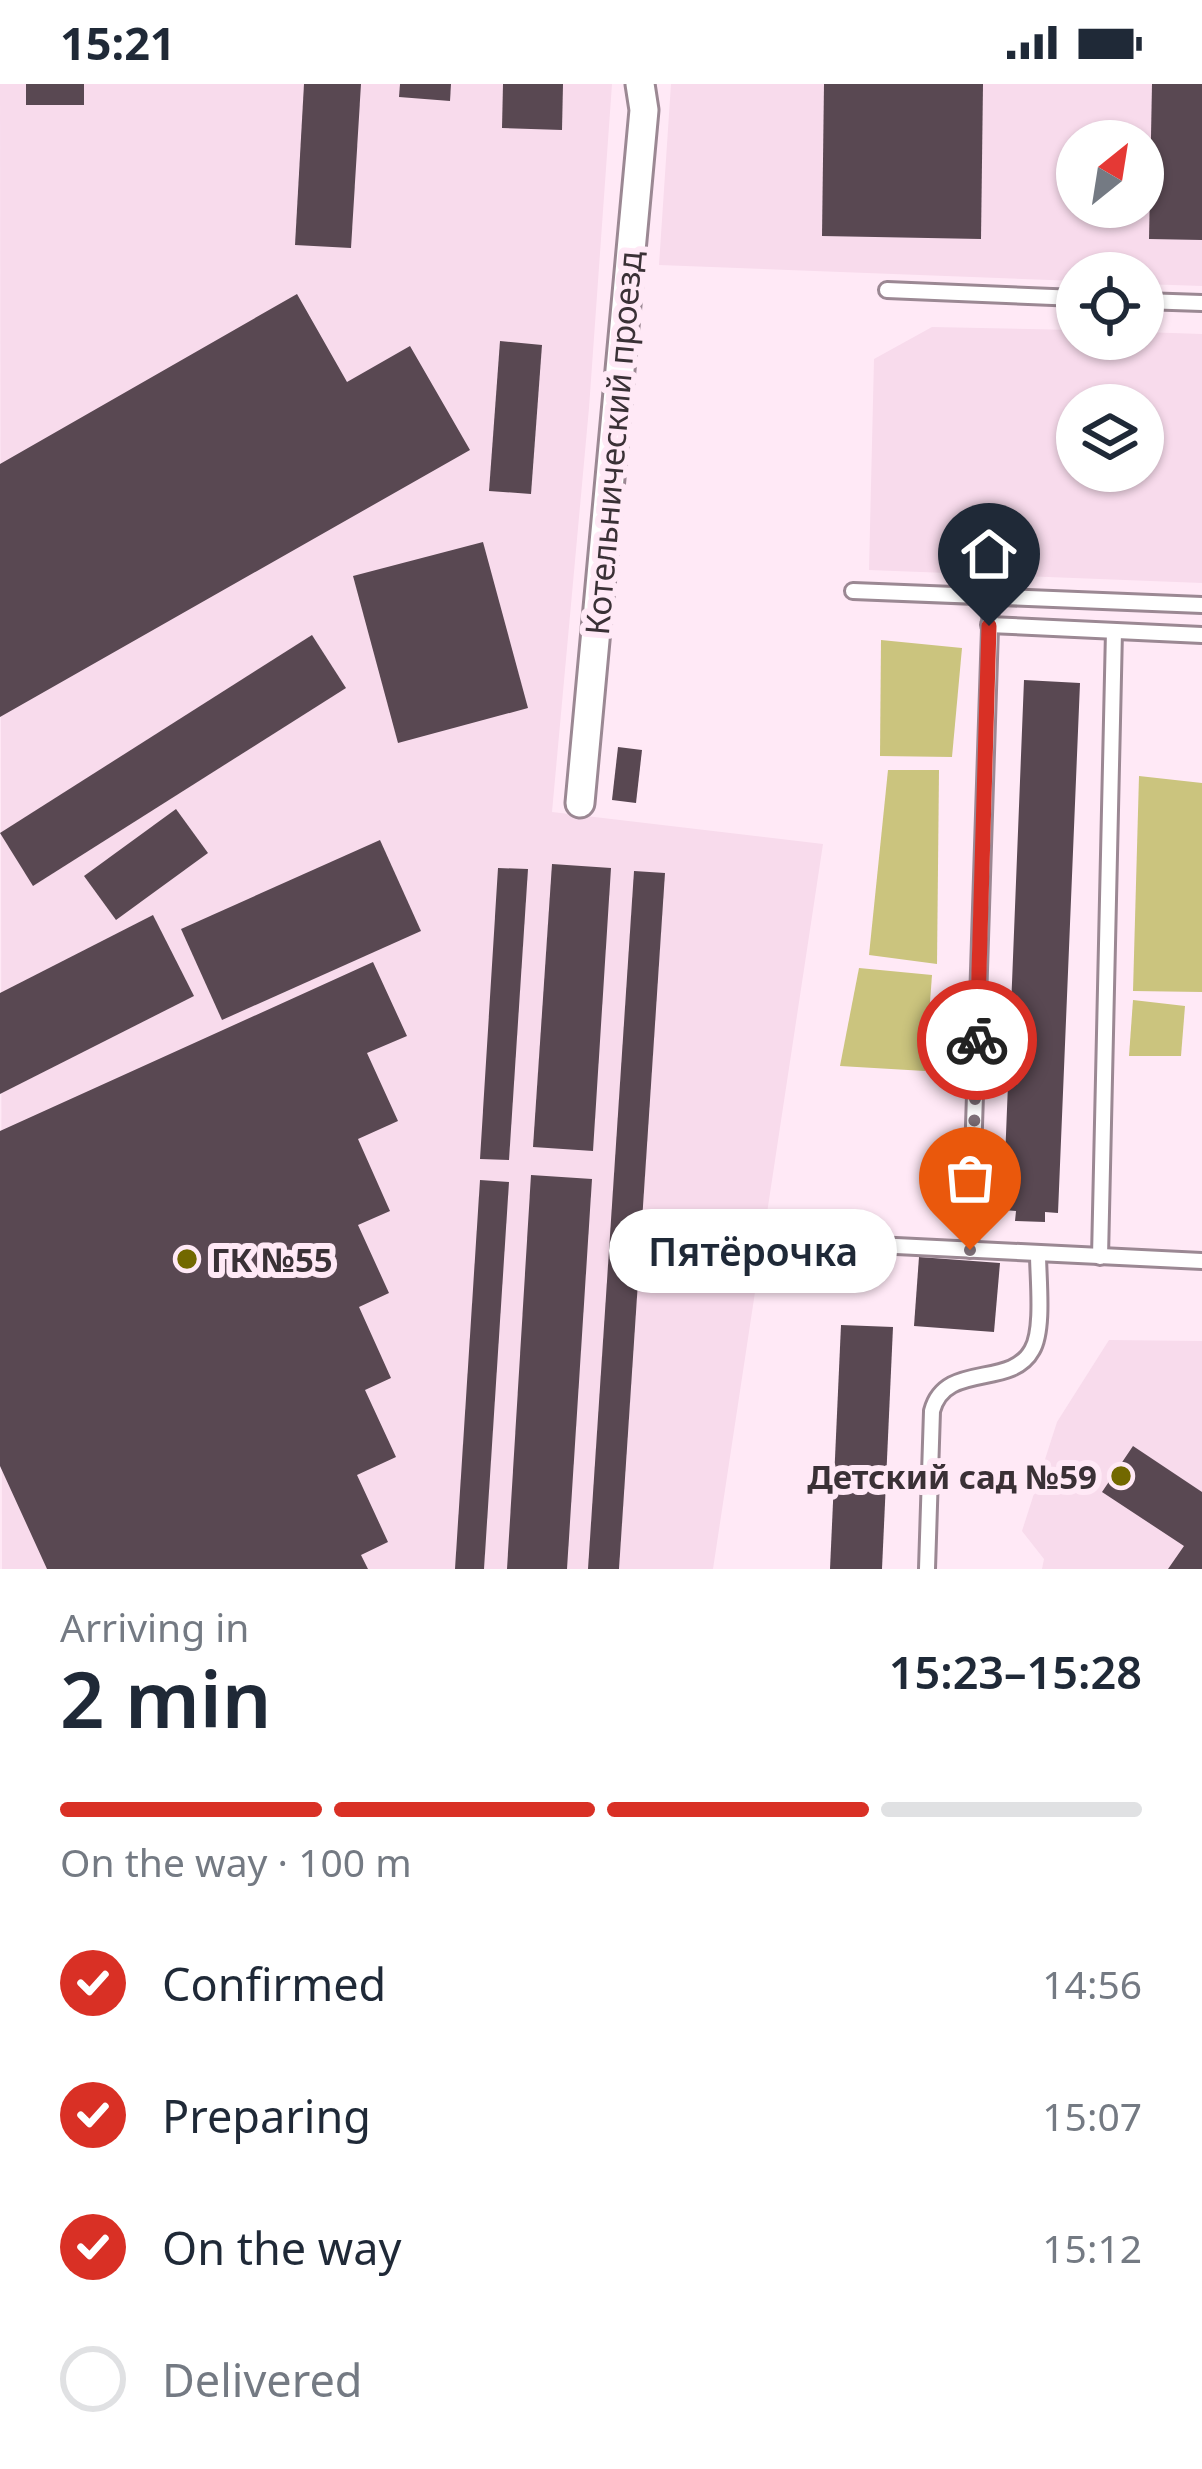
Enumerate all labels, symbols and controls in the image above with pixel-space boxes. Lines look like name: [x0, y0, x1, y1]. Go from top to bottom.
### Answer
text: 15:21: [60, 12, 176, 73]
north arrow: [1056, 120, 1164, 228]
map controls: [1056, 120, 1164, 492]
street label: Котельнический проезд: [574, 249, 652, 637]
button: locate: [1056, 252, 1164, 360]
button: layers: [1056, 384, 1164, 492]
pin: [938, 503, 1040, 626]
icon: home: [956, 521, 1022, 587]
courier: [917, 980, 1037, 1100]
icon: bike: [944, 1007, 1010, 1073]
pin: [919, 1127, 1021, 1250]
icon: bag: [937, 1145, 1003, 1211]
callout: Пятёрочка: [610, 1208, 898, 1292]
text: Пятёрочка: [648, 1224, 858, 1277]
place label: ГК №55: [211, 1237, 333, 1282]
marker: ГК №55: [174, 1246, 200, 1272]
place label: Детский сад №59: [807, 1454, 1097, 1499]
marker: Детский сад №59: [1108, 1463, 1134, 1489]
text: Arriving in: [60, 1600, 249, 1653]
text: 15:23–15:28: [889, 1641, 1142, 1702]
text: 2 min: [60, 1645, 272, 1751]
text: On the way · 100 m: [60, 1835, 412, 1888]
icon: check: [60, 1950, 126, 2016]
text: Confirmed: [162, 1953, 386, 2014]
text: 14:56: [1042, 1957, 1142, 2010]
icon: check: [60, 2082, 126, 2148]
text: Preparing: [162, 2085, 371, 2146]
text: 15:07: [1042, 2089, 1142, 2142]
icon: check: [60, 2214, 126, 2280]
text: On the way: [162, 2217, 401, 2278]
text: 15:12: [1042, 2221, 1142, 2274]
text: Delivered: [162, 2349, 362, 2410]

